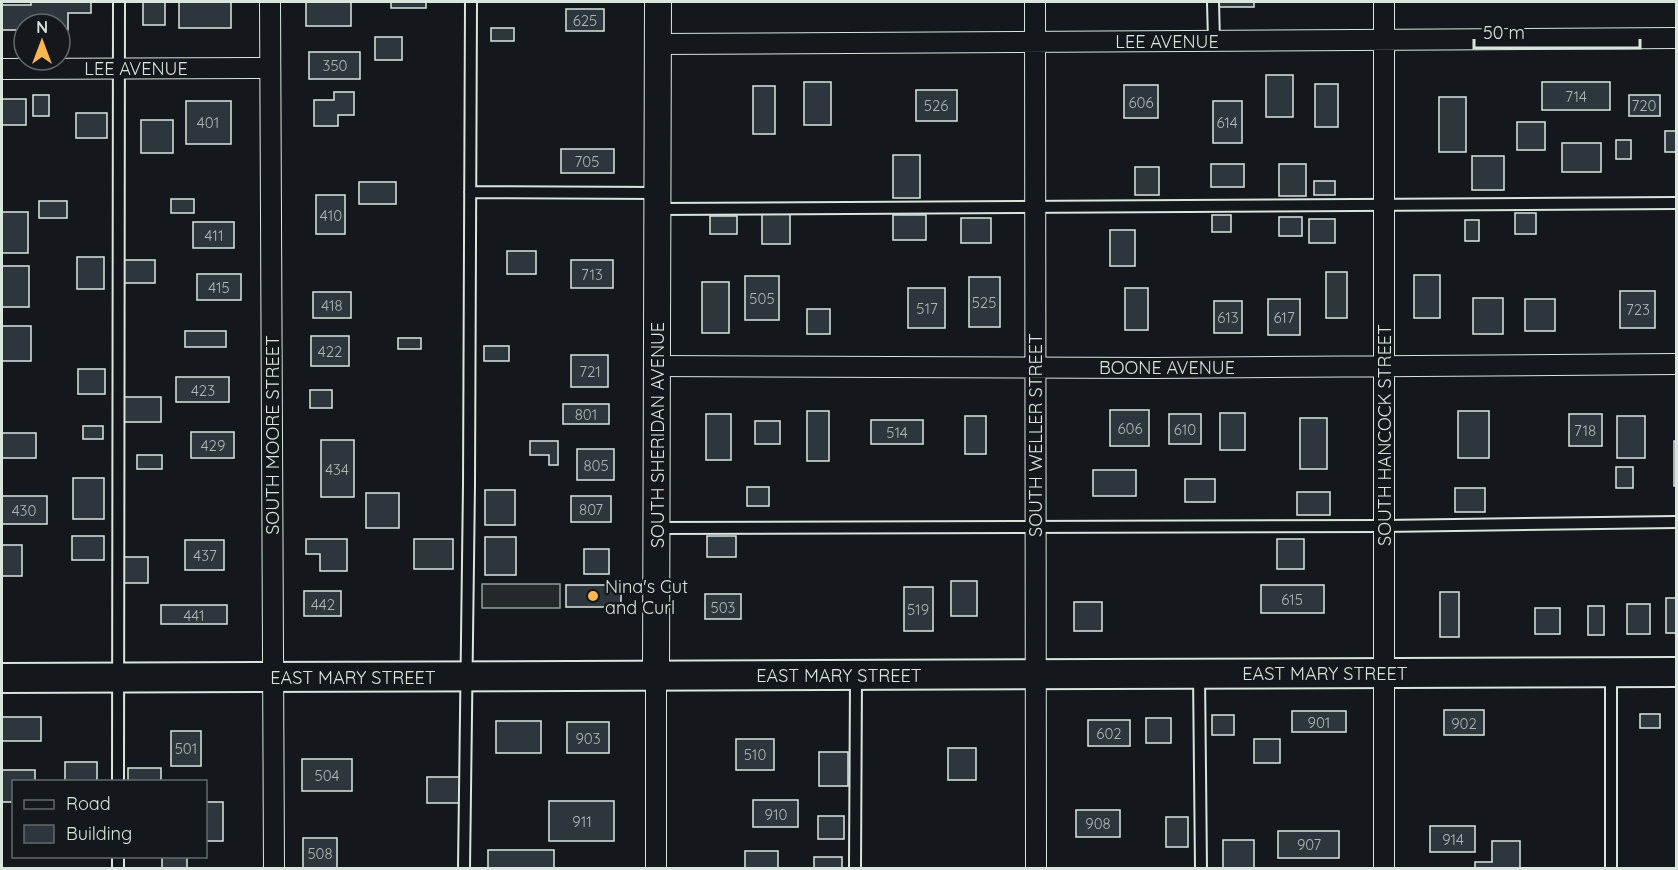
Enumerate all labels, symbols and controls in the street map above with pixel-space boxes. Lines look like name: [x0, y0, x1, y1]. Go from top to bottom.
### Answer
house number: 625: [573, 11, 597, 30]
north arrow: [12, 12, 72, 72]
scale bar: [1474, 12, 1640, 50]
text: N: [36, 17, 48, 37]
text: 50 m: [1483, 21, 1525, 44]
street label: LEE AVENUE: [1115, 30, 1219, 53]
house number: 350: [323, 56, 348, 75]
street label: LEE AVENUE: [84, 57, 188, 80]
house number: 714: [1565, 87, 1587, 106]
house number: 606: [1128, 93, 1154, 112]
house number: 526: [924, 96, 948, 115]
house number: 720: [1632, 96, 1657, 115]
house number: 401: [197, 113, 219, 132]
house number: 614: [1216, 113, 1238, 132]
house number: 705: [575, 152, 599, 171]
house number: 410: [320, 206, 342, 225]
house number: 411: [205, 226, 223, 245]
house number: 713: [581, 265, 603, 284]
house number: 415: [208, 278, 230, 297]
house number: 505: [749, 289, 775, 308]
house number: 525: [972, 293, 996, 312]
house number: 418: [321, 296, 343, 315]
house number: 517: [916, 299, 938, 318]
house number: 723: [1626, 300, 1650, 319]
house number: 613: [1217, 308, 1239, 327]
house number: 617: [1273, 308, 1295, 327]
street label: SOUTH SHERIDAN AVENUE: [646, 322, 669, 548]
street label: SOUTH HANCOCK STREET: [1373, 324, 1396, 546]
street label: SOUTH WELLER STREET: [1024, 333, 1047, 537]
street label: SOUTH MOORE STREET: [261, 335, 284, 535]
house number: 422: [318, 342, 342, 361]
street label: BOONE AVENUE: [1099, 356, 1235, 379]
house number: 721: [579, 362, 601, 381]
house number: 423: [191, 381, 215, 400]
house number: 801: [575, 405, 597, 424]
house number: 606: [1117, 419, 1143, 438]
house number: 610: [1174, 420, 1196, 439]
house number: 718: [1574, 421, 1596, 440]
house number: 514: [886, 423, 908, 442]
house number: 429: [201, 436, 225, 455]
house number: 805: [583, 456, 609, 475]
house number: 434: [325, 460, 349, 479]
house number: 807: [579, 500, 603, 519]
house number: 430: [12, 501, 36, 520]
house number: 437: [193, 546, 217, 565]
place label: Nina's Cut and Curl: [605, 575, 688, 619]
marker: Nina's Cut and Curl: [586, 589, 600, 603]
house number: 615: [1281, 590, 1303, 609]
house number: 442: [311, 595, 335, 614]
house number: 503: [711, 598, 736, 617]
house number: 519: [907, 600, 929, 619]
house number: 441: [183, 606, 205, 625]
street label: EAST MARY STREET: [1242, 662, 1408, 685]
street label: EAST MARY STREET: [756, 664, 922, 687]
street label: EAST MARY STREET: [270, 666, 436, 689]
house number: 901: [1308, 713, 1330, 732]
house number: 902: [1451, 714, 1477, 733]
house number: 602: [1096, 724, 1122, 743]
house number: 903: [575, 729, 601, 748]
house number: 501: [175, 739, 197, 758]
house number: 510: [744, 745, 766, 764]
house number: 504: [314, 766, 340, 785]
legend: [12, 780, 207, 858]
text: Road: [66, 792, 111, 815]
house number: 910: [765, 805, 788, 824]
house number: 911: [572, 812, 592, 831]
house number: 908: [1085, 814, 1111, 833]
text: Building: [66, 822, 132, 845]
house number: 914: [1442, 830, 1464, 849]
house number: 907: [1297, 835, 1321, 854]
house number: 508: [307, 844, 333, 863]

